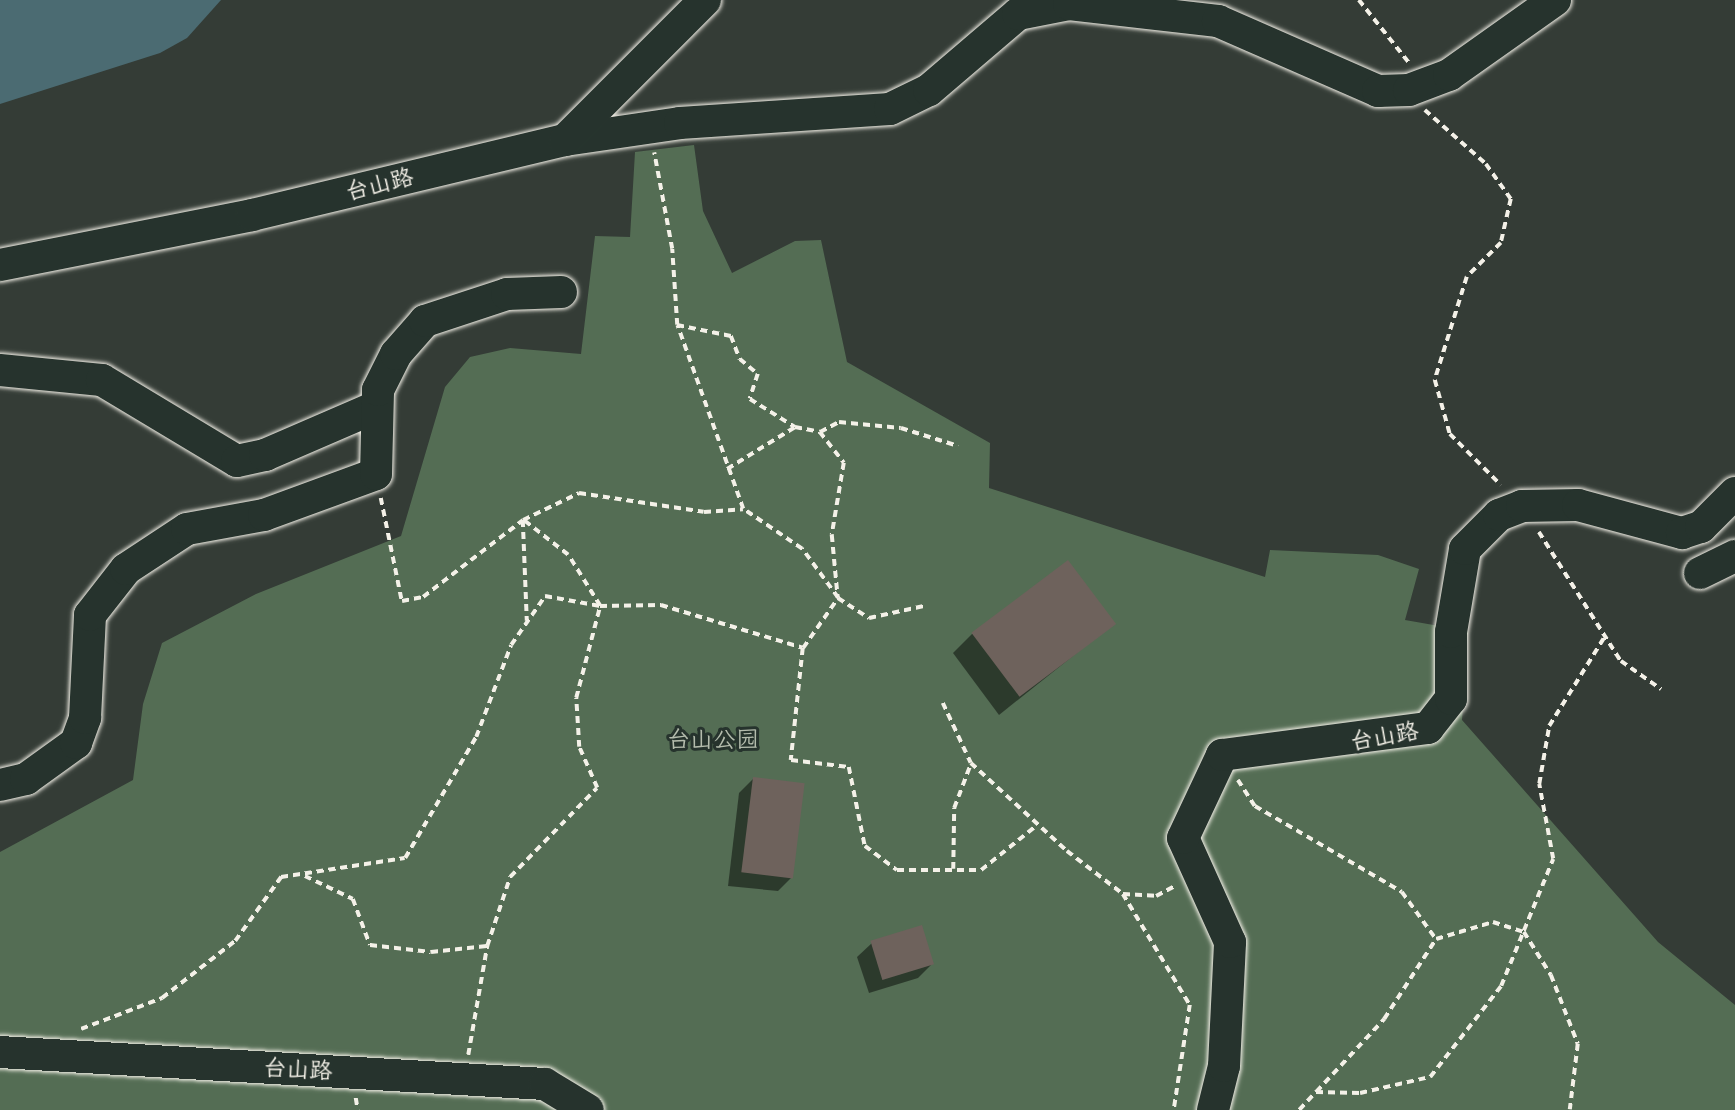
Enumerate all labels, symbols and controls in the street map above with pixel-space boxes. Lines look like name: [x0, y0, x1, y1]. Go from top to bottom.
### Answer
street label: 台山路: [342, 161, 416, 205]
street label: 台山路: [1348, 715, 1420, 755]
park label: 台山公园: [667, 724, 759, 752]
street label: 台山路: [263, 1052, 333, 1084]

